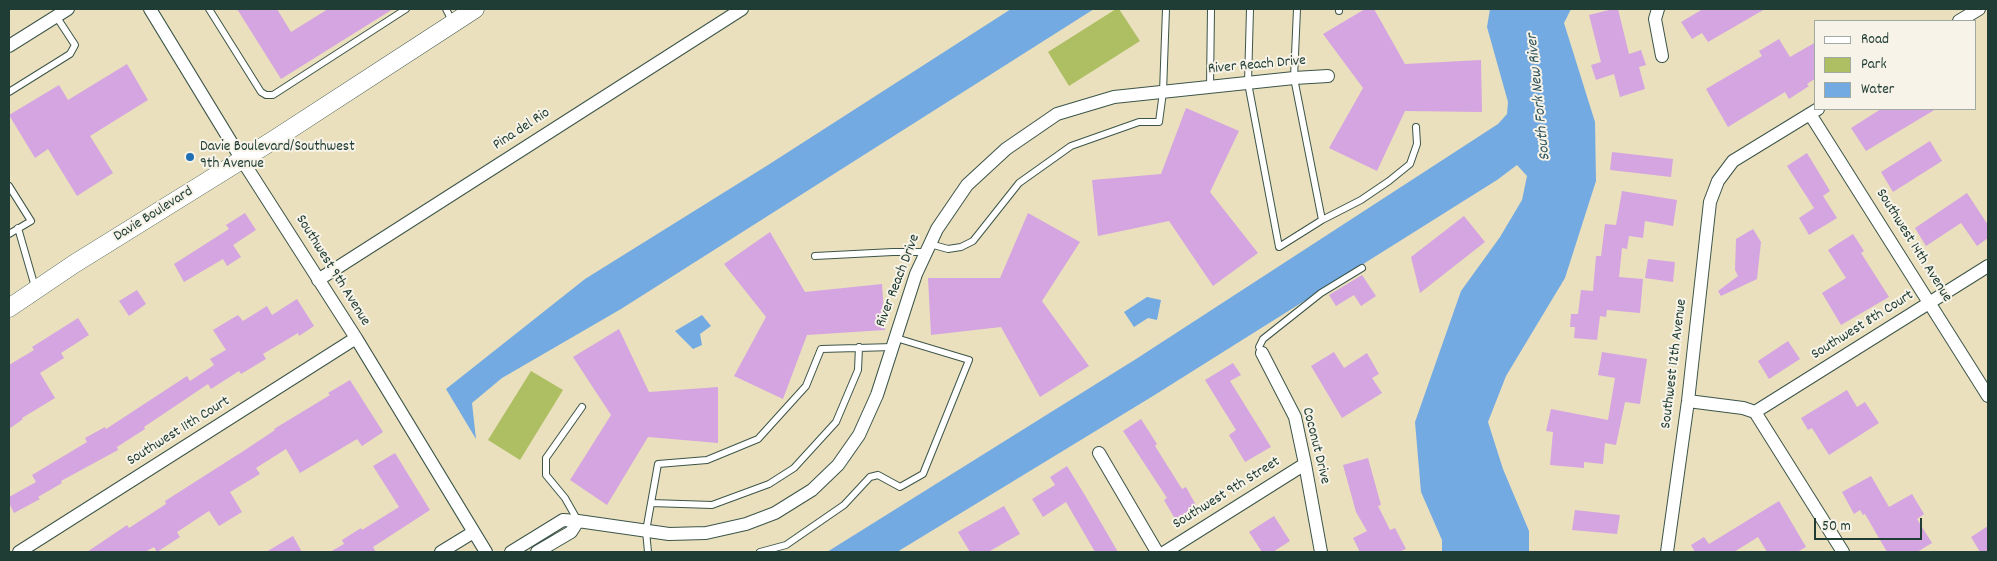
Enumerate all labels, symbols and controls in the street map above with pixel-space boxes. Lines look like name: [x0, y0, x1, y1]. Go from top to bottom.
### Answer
legend: [1814, 20, 1977, 110]
text: Road: [1861, 29, 1889, 51]
water label: South Fork New River: [1524, 33, 1556, 161]
street label: River Reach Drive: [1207, 53, 1307, 79]
text: Park: [1861, 54, 1887, 76]
text: Water: [1861, 79, 1894, 101]
street label: Pina del Rio: [490, 105, 554, 155]
place label: Davie Boulevard/Southwest 9th Avenue: [200, 139, 355, 174]
marker: Davie Boulevard/Southwest 9th Avenue: [184, 151, 196, 163]
street label: Davie Boulevard: [111, 183, 197, 247]
street label: Southwest 14th Avenue: [1871, 186, 1955, 306]
street label: Southwest 9th Avenue: [291, 212, 373, 330]
street label: River Reach Drive: [873, 232, 925, 330]
street label: Southwest 8th Court: [1809, 287, 1917, 365]
street label: Southwest 12th Avenue: [1658, 298, 1692, 430]
street label: Southwest 11th Court: [124, 393, 234, 471]
street label: Coconut Drive: [1297, 406, 1333, 486]
street label: Southwest 9th Street: [1170, 454, 1284, 534]
scale bar: [1817, 508, 1924, 540]
text: 50 m: [1822, 516, 1851, 538]

